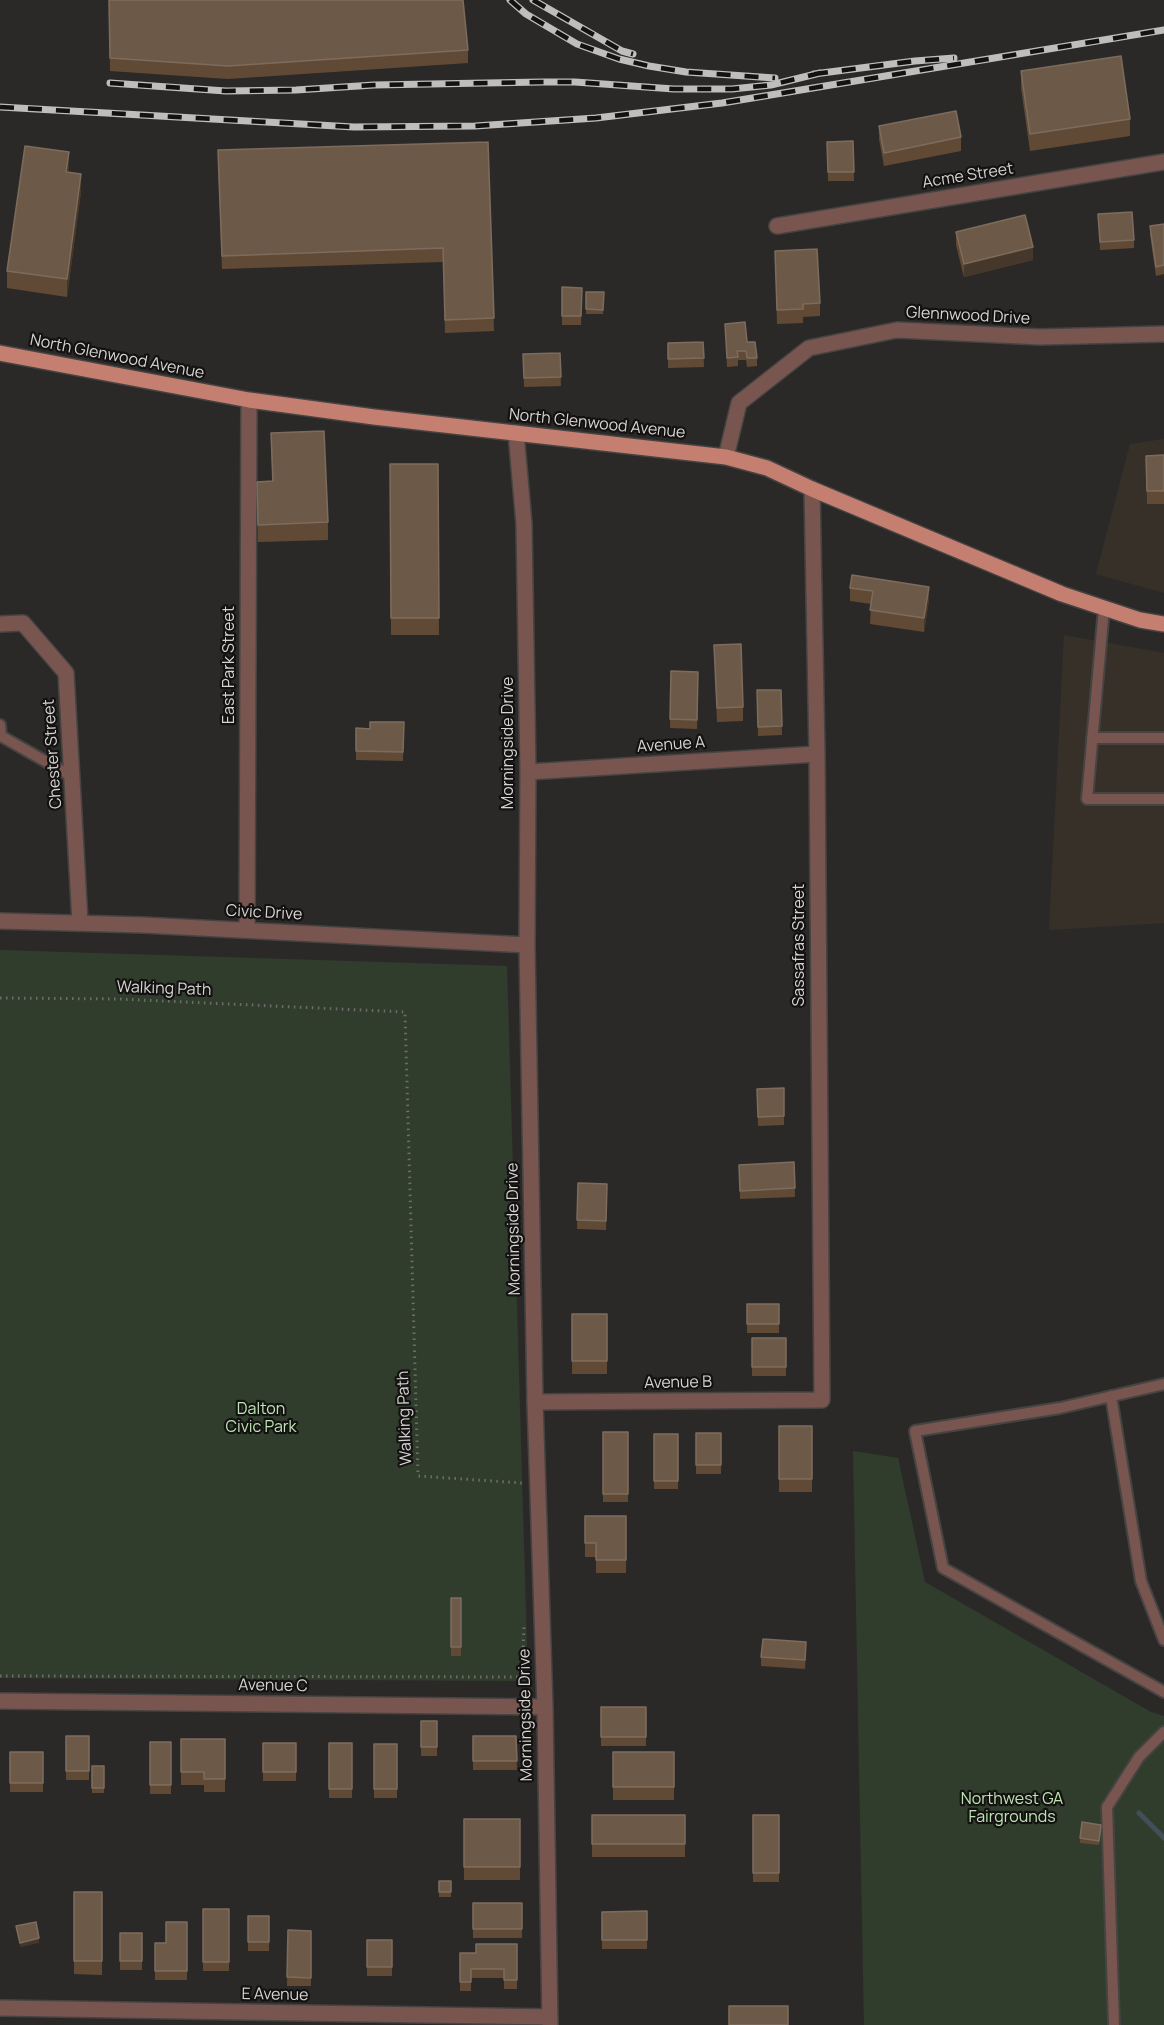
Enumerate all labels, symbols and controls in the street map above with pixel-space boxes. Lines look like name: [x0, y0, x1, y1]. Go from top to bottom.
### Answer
street label: Acme Street: [921, 159, 1015, 193]
street label: Glennwood Drive: [906, 303, 1030, 329]
street label: North Glenwood Avenue: [28, 331, 206, 383]
street label: North Glenwood Avenue: [508, 405, 686, 443]
street label: East Park Street: [220, 606, 240, 724]
street label: Morningside Drive: [499, 677, 519, 809]
street label: Chester Street: [40, 698, 66, 810]
street label: Avenue A: [636, 733, 706, 757]
street label: Sassafras Street: [790, 883, 810, 1007]
street label: Civic Drive: [225, 901, 303, 925]
street label: Walking Path: [116, 978, 212, 1000]
street label: Morningside Drive: [503, 1163, 525, 1295]
street label: Walking Path: [394, 1370, 416, 1466]
street label: Avenue B: [644, 1373, 712, 1393]
park label: Dalton Civic Park: [226, 1400, 296, 1438]
street label: Morningside Drive: [515, 1649, 537, 1781]
street label: Avenue C: [238, 1676, 308, 1696]
park label: Northwest GA Fairgrounds: [961, 1790, 1063, 1828]
street label: E Avenue: [241, 1985, 309, 2005]

